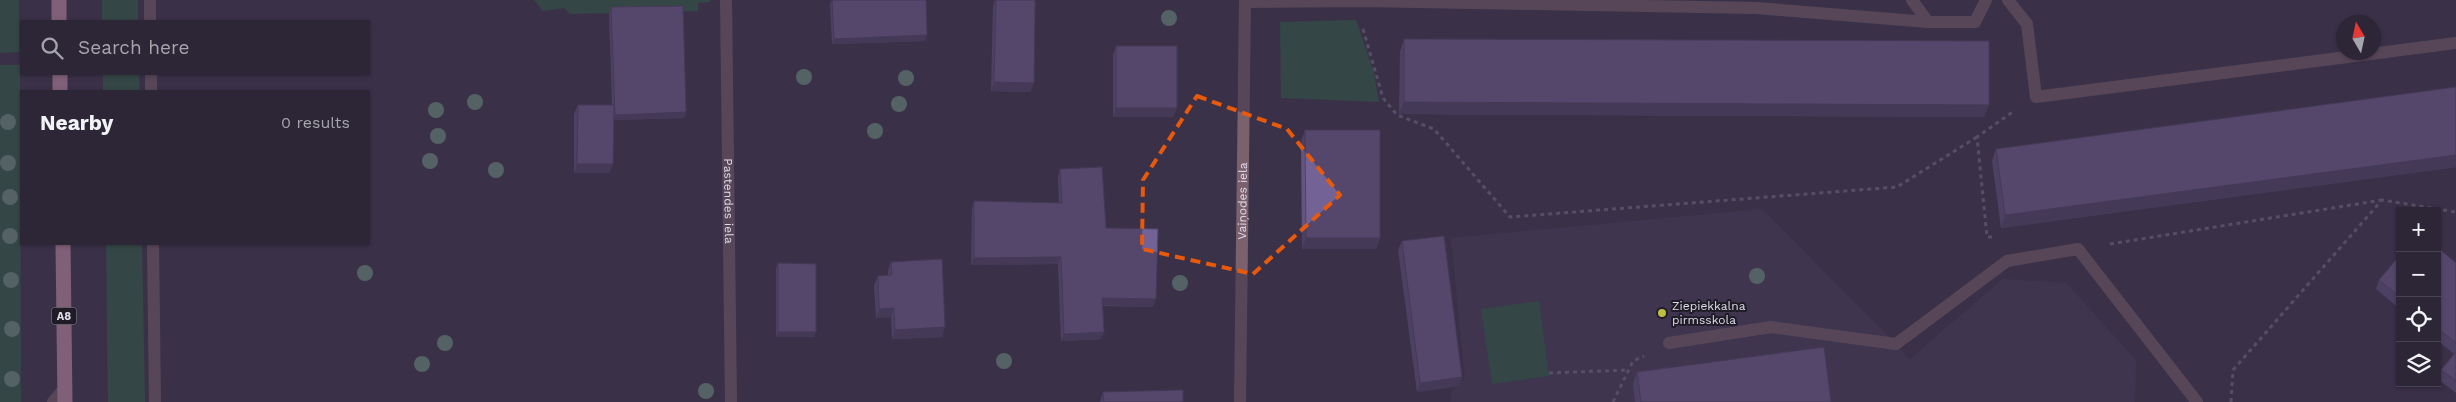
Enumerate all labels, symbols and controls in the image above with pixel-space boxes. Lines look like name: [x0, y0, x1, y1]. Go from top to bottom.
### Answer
north arrow: [2336, 15, 2381, 60]
search box: [20, 20, 370, 75]
icon: search: [38, 34, 66, 62]
text: Search here: [78, 36, 189, 59]
text: Nearby: [40, 110, 113, 135]
text: 0 results: [281, 113, 350, 132]
street label: Pastendes iela: [721, 158, 736, 244]
street label: Vaiņodes iela: [1235, 162, 1250, 240]
map controls: [2396, 207, 2441, 387]
button: +: [2396, 207, 2441, 252]
button: −: [2396, 252, 2441, 297]
button: locate: [2396, 297, 2441, 342]
place label: Ziepiekkalna pirmsskola: [1672, 299, 1746, 327]
marker: Ziepiekkalna pirmsskola: [1656, 307, 1668, 319]
road number: A8: [52, 308, 76, 324]
button: layers: [2396, 342, 2441, 387]

